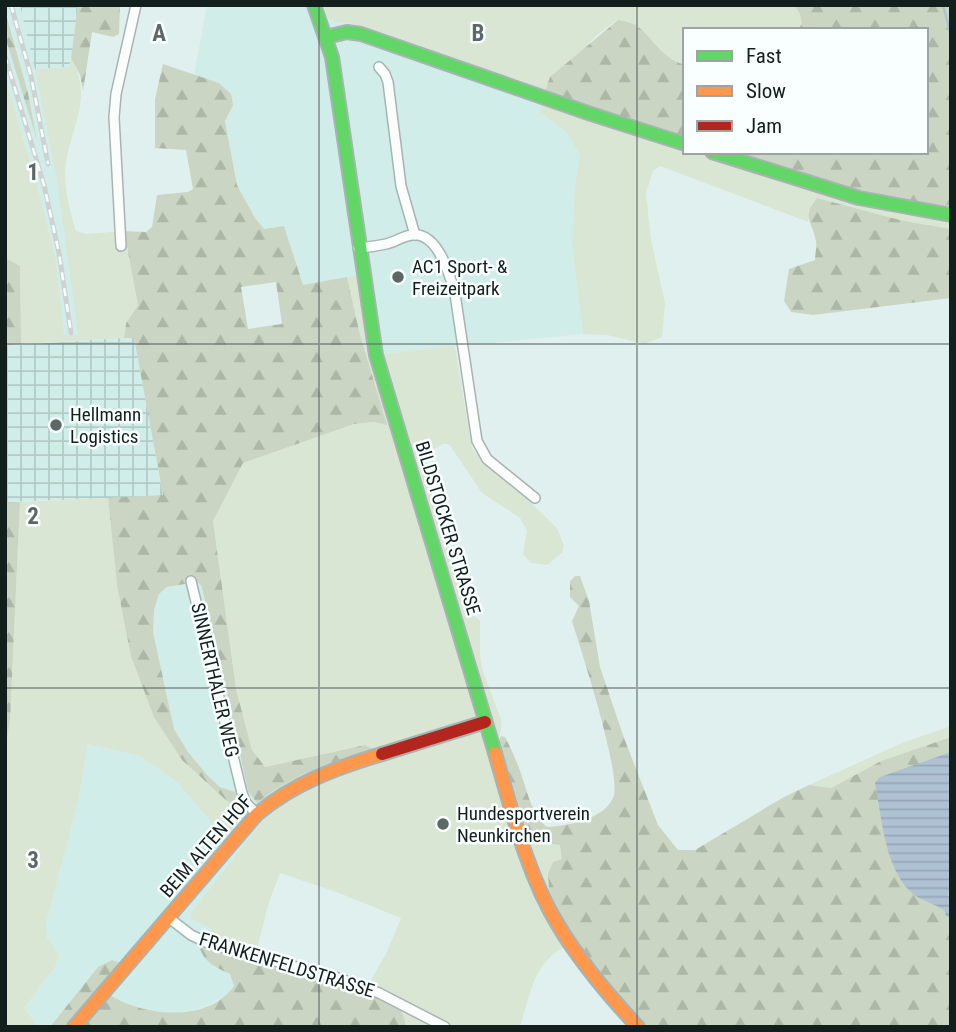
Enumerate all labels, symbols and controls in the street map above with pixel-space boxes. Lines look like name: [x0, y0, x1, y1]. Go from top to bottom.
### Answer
text: A: [152, 20, 166, 47]
text: B: [472, 20, 484, 47]
legend: [683, 28, 928, 154]
text: Fast: [746, 44, 782, 68]
text: Slow: [746, 79, 786, 103]
text: Jam: [746, 114, 782, 138]
text: 1: [27, 159, 39, 186]
place label: AC1 Sport- & Freizeitpark: [412, 255, 508, 300]
marker: AC1 Sport- & Freizeitpark: [390, 269, 406, 285]
place label: Hellmann Logistics: [70, 403, 141, 448]
marker: Hellmann Logistics: [48, 417, 64, 433]
street label: BILDSTOCKER STRASSE: [411, 438, 485, 618]
text: 2: [27, 503, 39, 530]
street label: SINNERTHALER WEG: [186, 601, 244, 759]
street label: BEIM ALTEN HOF: [155, 790, 257, 902]
place label: Hundesportverein Neunkirchen: [457, 802, 590, 847]
marker: Hundesportverein Neunkirchen: [435, 816, 451, 832]
text: 3: [27, 847, 39, 874]
street label: FRANKENFELDSTRASSE: [197, 927, 377, 1003]

